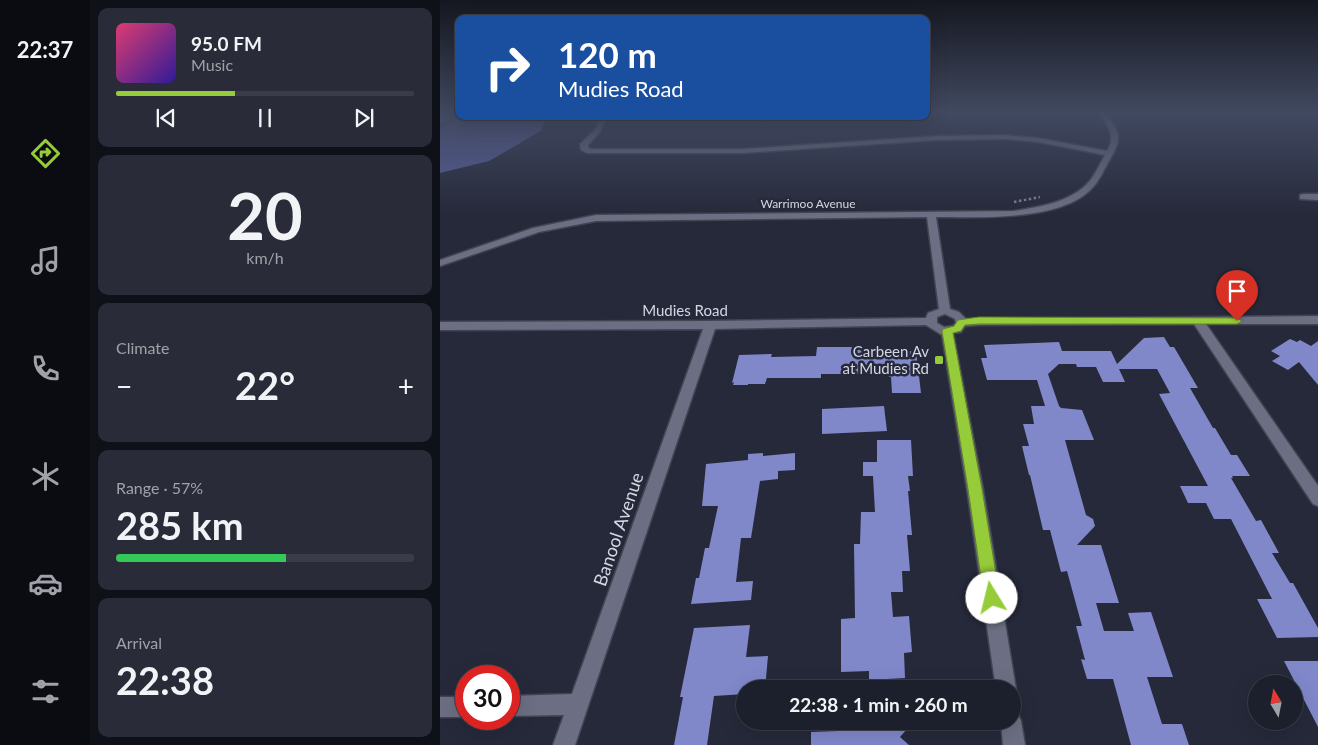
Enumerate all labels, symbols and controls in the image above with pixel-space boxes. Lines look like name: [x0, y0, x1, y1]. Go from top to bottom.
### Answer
text: 95.0 FM: [191, 32, 262, 55]
text: 120 m: [558, 33, 657, 75]
icon: right: [475, 35, 540, 100]
text: 22:37: [17, 36, 73, 63]
text: Music: [191, 55, 233, 74]
text: Mudies Road: [558, 75, 684, 102]
icon: previous: [152, 104, 180, 132]
icon: pause: [251, 104, 279, 132]
icon: next: [350, 104, 378, 132]
icon: directions: [28, 136, 63, 171]
text: 20: [227, 176, 303, 254]
street label: Warrimoo Avenue: [760, 196, 856, 211]
icon: music: [28, 243, 63, 278]
text: km/h: [246, 248, 284, 267]
pin: [1216, 270, 1258, 321]
icon: arrive: [1223, 277, 1251, 305]
street label: Mudies Road: [642, 301, 728, 319]
text: Climate: [116, 338, 169, 357]
place label: Carbeen Av at Mudies Rd: [843, 342, 929, 377]
icon: phone: [28, 351, 63, 386]
marker: Carbeen Av at Mudies Rd: [933, 354, 945, 366]
text: 22°: [235, 362, 295, 408]
text: −: [116, 369, 132, 403]
text: +: [398, 369, 414, 403]
icon: climate: [28, 459, 63, 494]
street label: Banool Avenue: [588, 469, 648, 589]
text: Range · 57%: [116, 478, 203, 497]
text: 285 km: [116, 502, 244, 548]
icon: car: [28, 566, 63, 601]
position arrow: [965, 571, 1017, 623]
text: Arrival: [116, 633, 162, 652]
text: 22:38: [116, 657, 214, 703]
speed limit sign: 30: [455, 665, 520, 730]
icon: filters: [28, 674, 63, 709]
north arrow: [1248, 675, 1302, 730]
map controls: [1248, 675, 1303, 730]
text: 22:38 · 1 min · 260 m: [789, 693, 968, 716]

